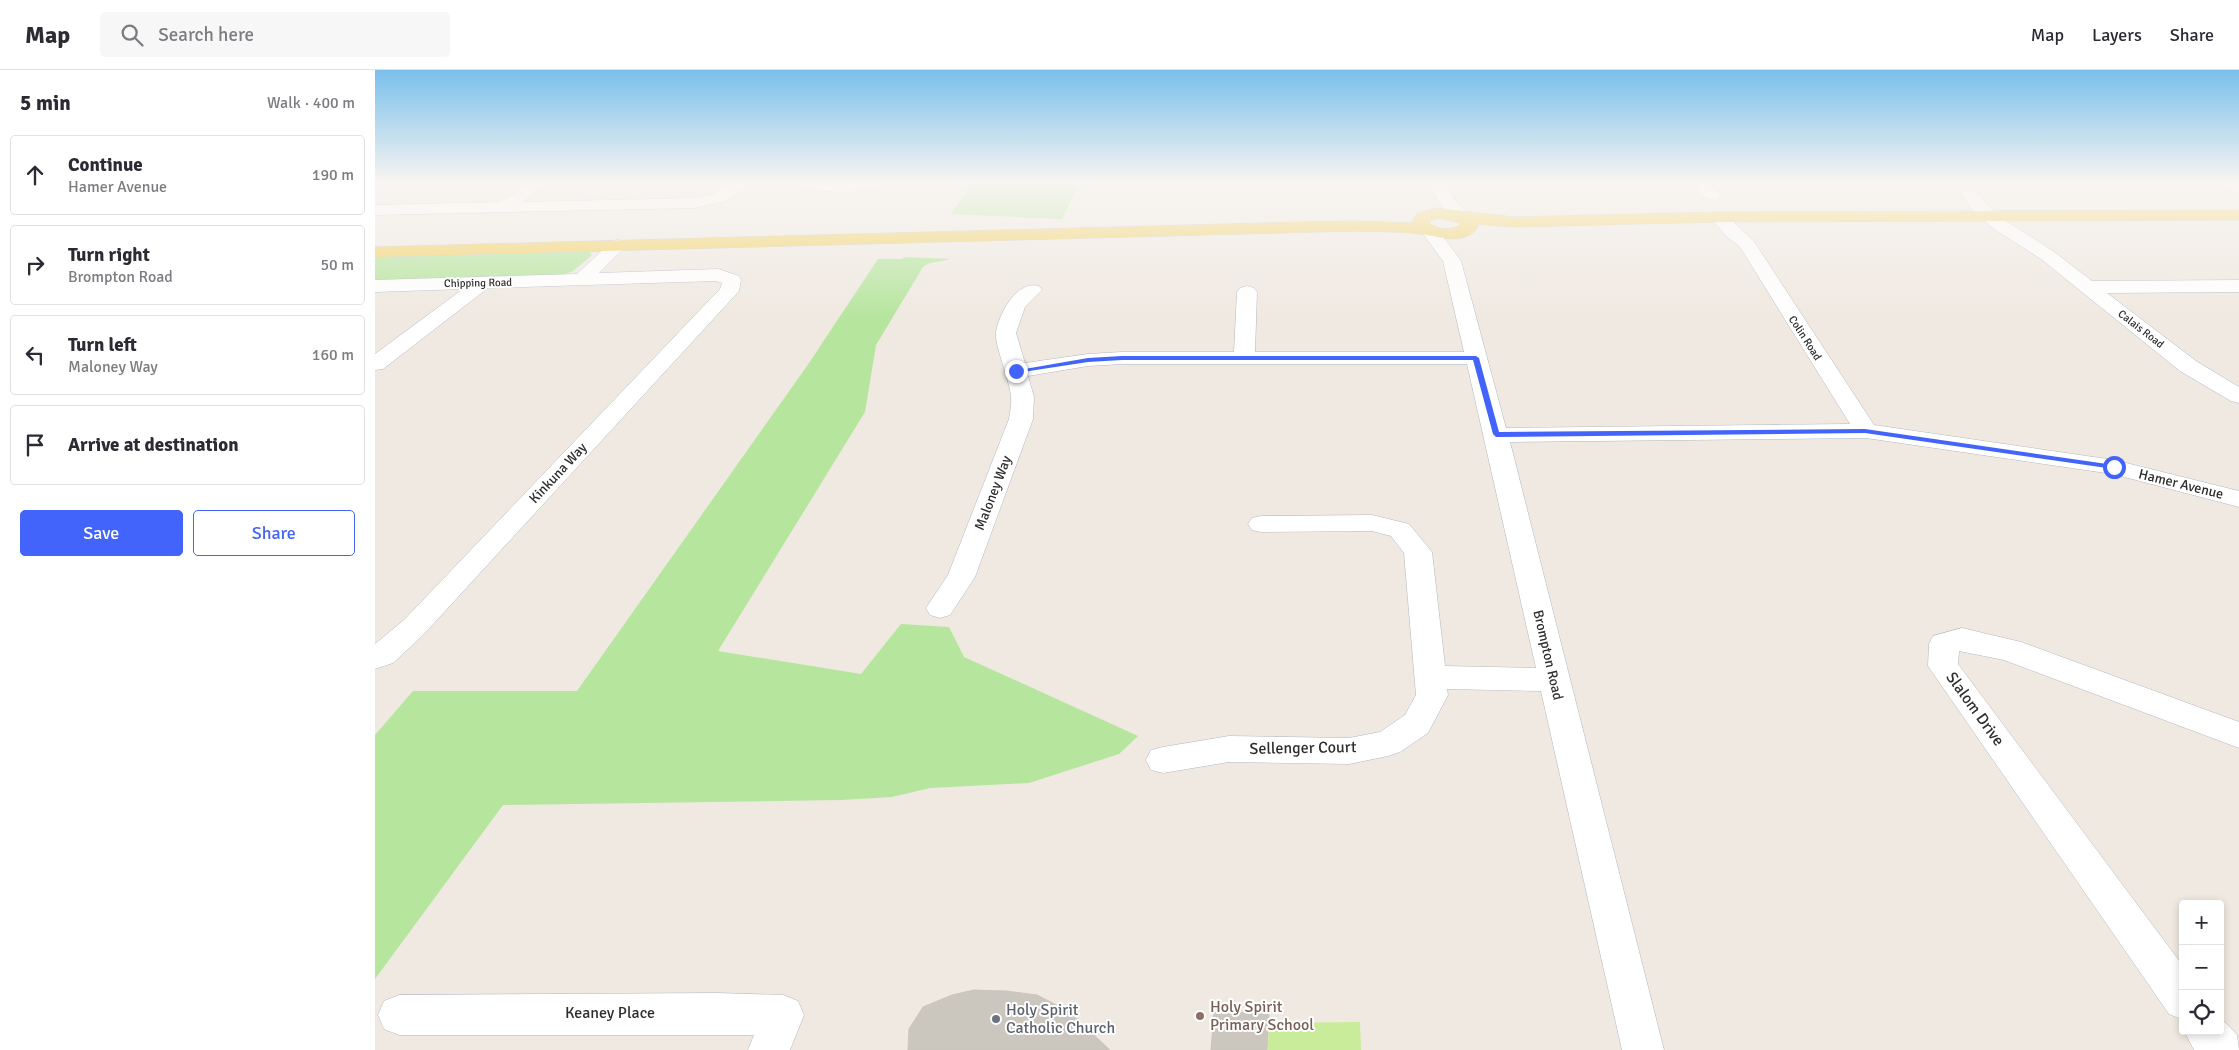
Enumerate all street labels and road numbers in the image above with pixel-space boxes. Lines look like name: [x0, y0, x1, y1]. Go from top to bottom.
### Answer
street label: Chipping Road: [444, 276, 512, 290]
street label: Calais Road: [2115, 307, 2167, 351]
street label: Colin Road: [1786, 313, 1824, 363]
street label: Kinkuna Way: [526, 439, 591, 507]
street label: Maloney Way: [971, 453, 1015, 533]
street label: Hamer Avenue: [2137, 465, 2225, 503]
street label: Brompton Road: [1529, 608, 1567, 702]
street label: Slalom Drive: [1941, 668, 2009, 750]
street label: Sellenger Court: [1249, 737, 1357, 759]
street label: Keaney Place: [565, 1003, 655, 1023]

